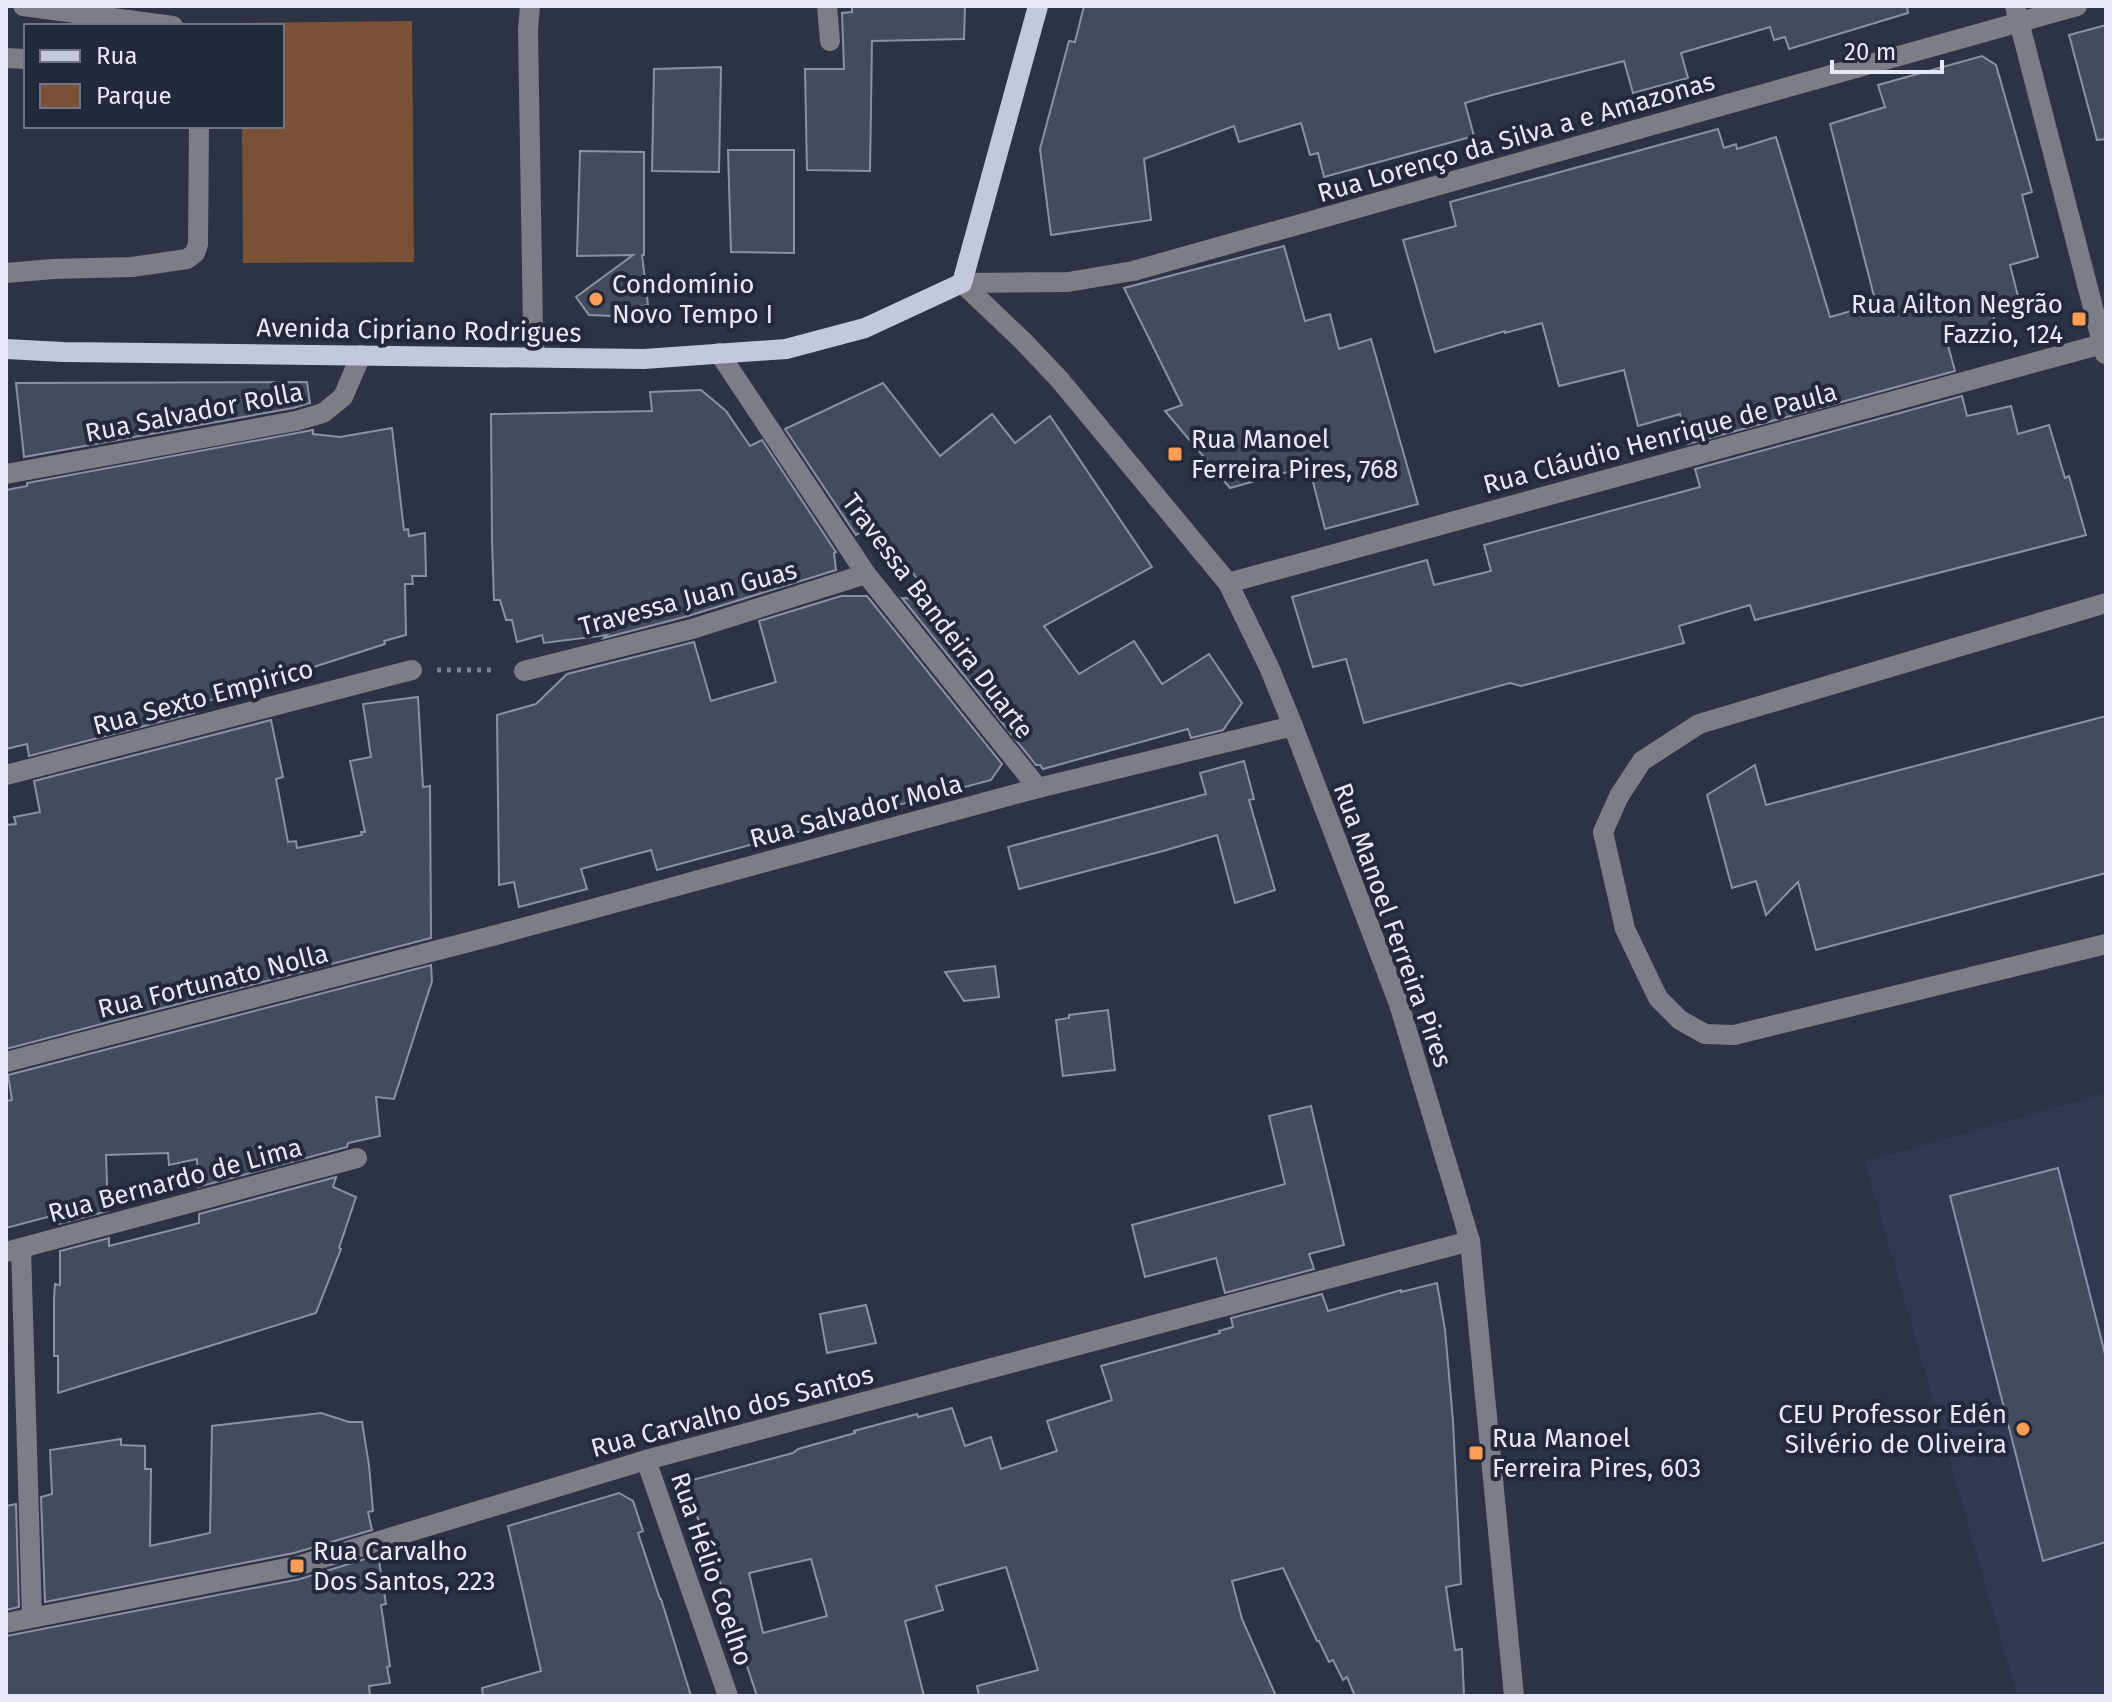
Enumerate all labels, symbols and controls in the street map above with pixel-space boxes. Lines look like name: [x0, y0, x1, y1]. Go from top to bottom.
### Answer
legend: [24, 24, 284, 128]
scale bar: [1832, 24, 1942, 74]
text: 20 m: [1844, 38, 1896, 66]
text: Rua: [96, 42, 138, 70]
street label: Rua Lorenço da Silva a e Amazonas: [1314, 66, 1718, 209]
text: Parque: [96, 82, 172, 110]
place label: Condomínio Novo Tempo I: [612, 269, 773, 330]
place label: Rua Ailton Negrão Fazzio, 124: [1851, 289, 2063, 350]
marker: Condomínio Novo Tempo I: [587, 290, 605, 308]
marker: Rua Ailton Negrão Fazzio, 124: [2070, 310, 2088, 328]
street label: Avenida Cipriano Rodrigues: [256, 312, 582, 349]
street label: Rua Salvador Rolla: [83, 376, 306, 449]
street label: Rua Cláudio Henrique de Paula: [1480, 376, 1841, 501]
place label: Rua Manoel Ferreira Pires, 768: [1191, 424, 1398, 485]
marker: Rua Manoel Ferreira Pires, 768: [1166, 445, 1184, 463]
street label: Travessa Bandeira Duarte: [835, 488, 1040, 745]
street label: Travessa Juan Guas: [576, 555, 800, 642]
street label: Rua Sexto Empirico: [90, 653, 317, 742]
street label: Rua Salvador Mola: [747, 768, 966, 855]
street label: Rua Manoel Ferreira Pires: [1327, 779, 1458, 1072]
street label: Rua Fortunato Nolla: [95, 938, 331, 1025]
street label: Rua Bernardo de Lima: [45, 1132, 305, 1229]
street label: Rua Carvalho dos Santos: [587, 1359, 877, 1464]
place label: CEU Professor Edén Silvério de Oliveira: [1778, 1399, 2007, 1460]
marker: CEU Professor Edén Silvério de Oliveira: [2014, 1420, 2032, 1438]
place label: Rua Manoel Ferreira Pires, 603: [1492, 1423, 1701, 1484]
marker: Rua Manoel Ferreira Pires, 603: [1467, 1444, 1485, 1462]
street label: Rua Hélio Coelho: [664, 1469, 759, 1670]
place label: Rua Carvalho Dos Santos, 223: [313, 1536, 496, 1597]
marker: Rua Carvalho Dos Santos, 223: [288, 1557, 306, 1575]

